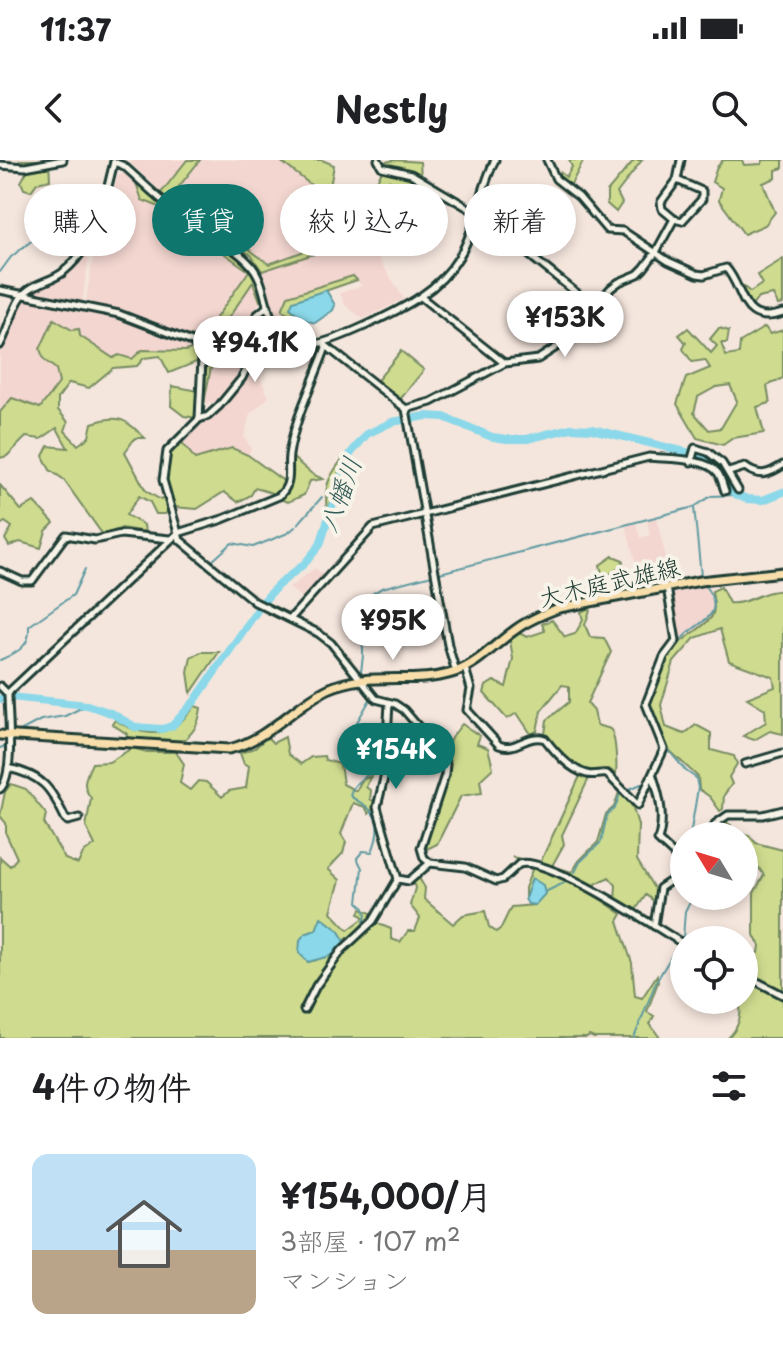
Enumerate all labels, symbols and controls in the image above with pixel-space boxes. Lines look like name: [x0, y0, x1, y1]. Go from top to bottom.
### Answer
text: 11:37: [40, 6, 111, 51]
text: Nestly: [335, 81, 448, 135]
icon: back: [32, 86, 76, 130]
icon: search: [707, 86, 751, 130]
chip: 購入: [24, 184, 136, 256]
chip: 賃貸: [152, 184, 264, 256]
chip: 絞り込み: [280, 184, 448, 256]
chip: 新着: [464, 184, 576, 256]
pin: ¥153K: [509, 291, 621, 359]
text: ¥153K: [525, 297, 605, 336]
pin: ¥94.1K: [190, 316, 320, 384]
text: ¥94.1K: [211, 322, 299, 361]
water label: 八幡川: [307, 451, 371, 537]
street label: 大木庭武雄線: [535, 547, 683, 615]
pin: ¥95K: [346, 594, 440, 662]
text: ¥95K: [359, 600, 427, 639]
pin: ¥154K: [340, 723, 452, 791]
text: ¥154K: [355, 729, 437, 768]
north arrow: [670, 822, 758, 910]
map controls: [670, 822, 758, 1014]
button: locate: [670, 926, 758, 1014]
text: 4件の物件: [32, 1060, 191, 1112]
icon: filters: [707, 1064, 751, 1108]
text: ¥154,000/月: [280, 1169, 492, 1221]
icon: home: [96, 1186, 192, 1282]
text: 3部屋 · 107 m²: [280, 1221, 461, 1260]
text: マンション: [280, 1260, 409, 1299]

